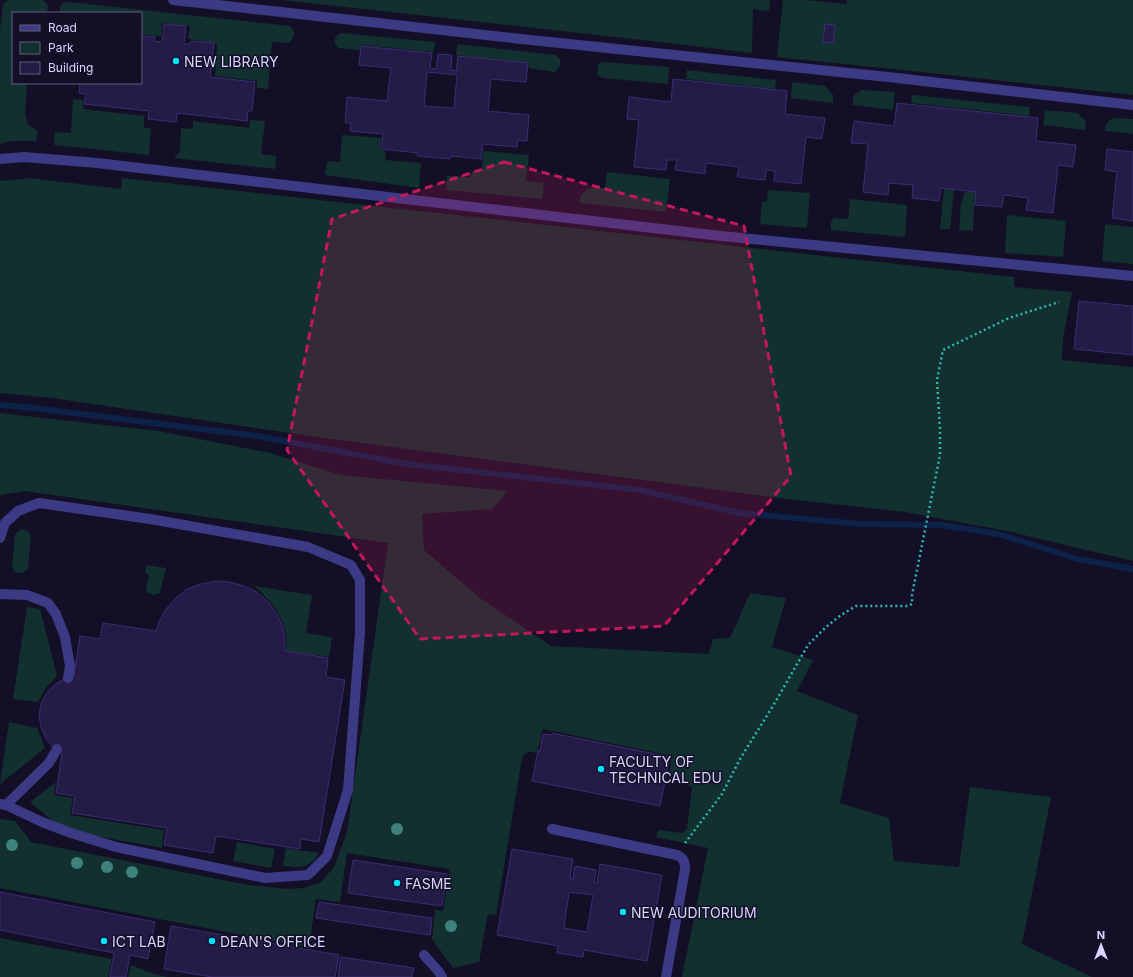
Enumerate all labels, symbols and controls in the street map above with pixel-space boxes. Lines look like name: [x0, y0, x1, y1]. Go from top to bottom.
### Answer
legend: [12, 12, 142, 84]
text: Road: [48, 20, 77, 35]
text: Park: [48, 40, 74, 55]
place label: NEW LIBRARY: [184, 53, 279, 70]
marker: NEW LIBRARY: [171, 56, 181, 66]
text: Building: [48, 60, 93, 75]
place label: FACULTY OF TECHNICAL EDU: [609, 753, 722, 786]
marker: FACULTY OF TECHNICAL EDU: [596, 764, 606, 774]
place label: FASME: [405, 875, 452, 892]
marker: FASME: [392, 878, 402, 888]
place label: NEW AUDITORIUM: [631, 904, 757, 921]
marker: NEW AUDITORIUM: [618, 907, 628, 917]
north arrow: [1081, 925, 1121, 965]
text: N: [1097, 928, 1105, 942]
place label: ICT LAB: [112, 933, 166, 950]
place label: DEAN'S OFFICE: [220, 933, 325, 950]
marker: ICT LAB: [99, 936, 109, 946]
marker: DEAN'S OFFICE: [207, 936, 217, 946]

